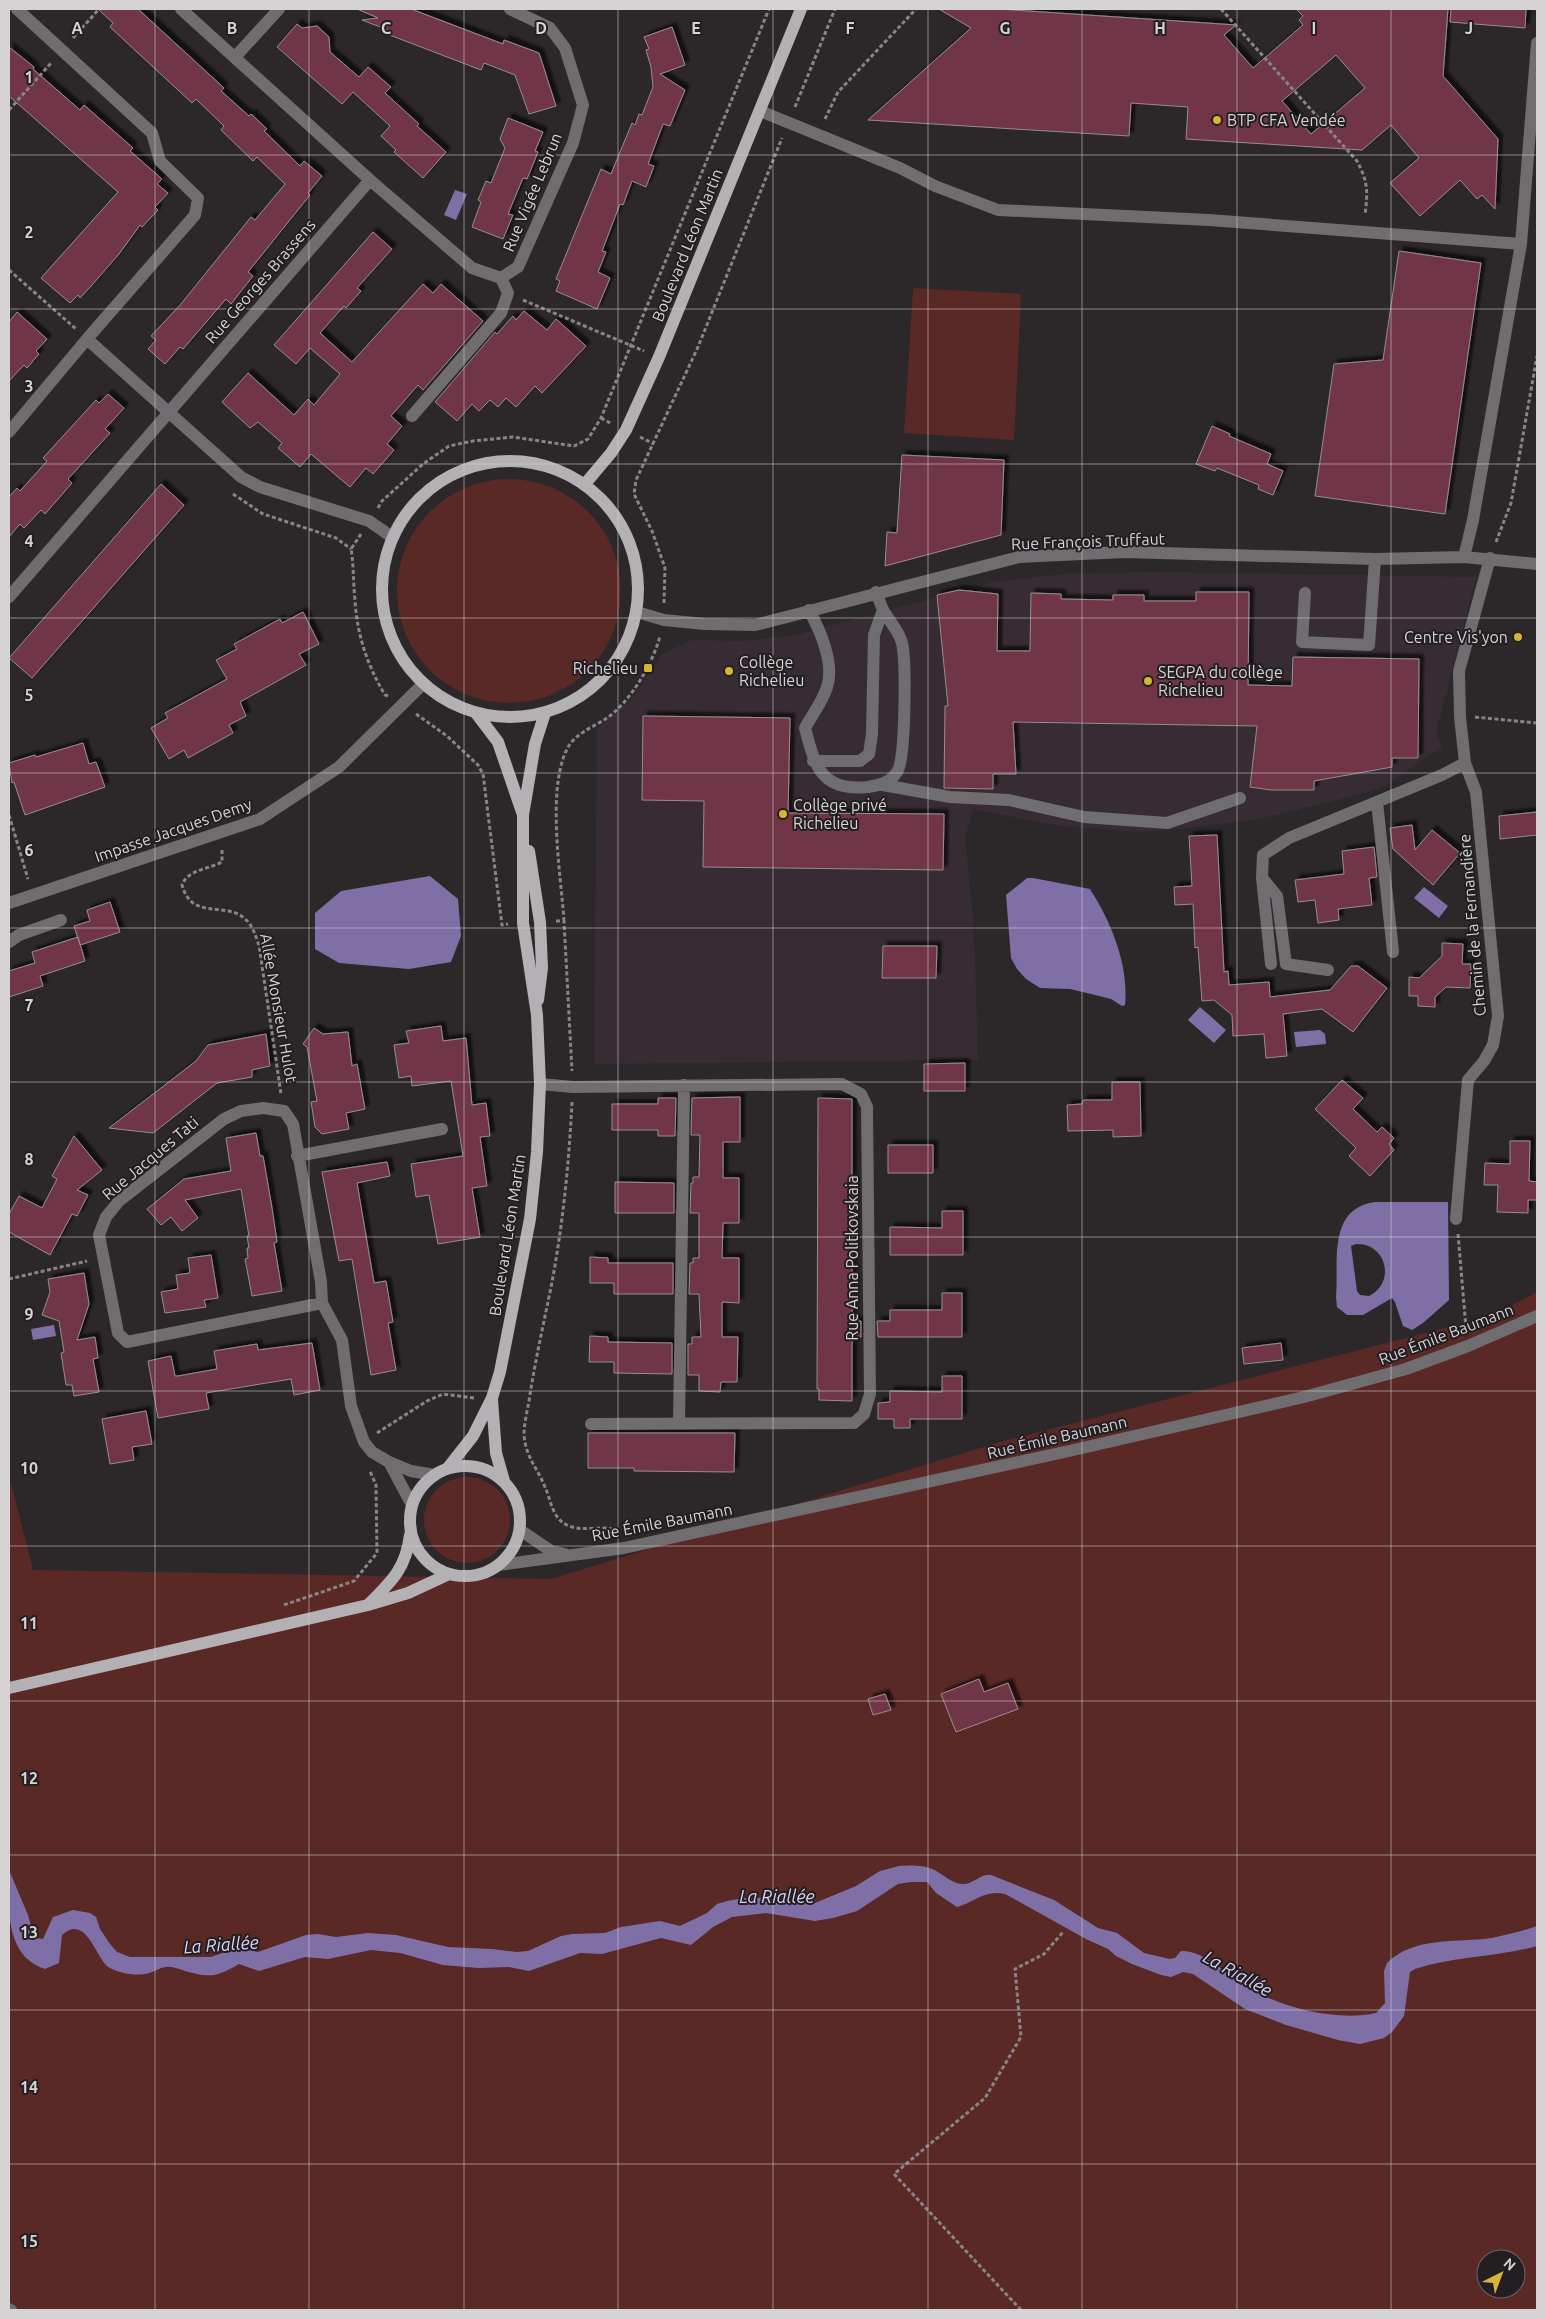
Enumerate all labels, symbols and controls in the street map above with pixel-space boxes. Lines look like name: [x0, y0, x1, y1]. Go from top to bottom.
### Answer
text: A: [71, 19, 83, 37]
text: B: [227, 19, 237, 37]
text: C: [381, 19, 391, 37]
text: D: [535, 19, 547, 37]
text: E: [691, 19, 701, 37]
text: F: [846, 19, 855, 37]
text: G: [999, 19, 1011, 37]
text: H: [1154, 19, 1166, 37]
text: I: [1312, 19, 1316, 37]
text: J: [1465, 19, 1473, 37]
text: 1: [24, 68, 34, 86]
place label: BTP CFA Vendée: [1227, 111, 1346, 129]
marker: BTP CFA Vendée: [1211, 114, 1223, 126]
street label: Rue Vigée Lebrun: [499, 130, 565, 254]
street label: Boulevard Léon Martin: [648, 166, 726, 324]
street label: Rue Georges Brassens: [201, 215, 319, 347]
text: 2: [24, 223, 34, 241]
text: 3: [24, 377, 34, 395]
street label: Rue François Truffaut: [1011, 529, 1166, 553]
text: 4: [24, 532, 34, 550]
place label: Centre Vis'yon: [1404, 628, 1508, 646]
marker: Centre Vis'yon: [1512, 631, 1524, 643]
place label: Collège Richelieu: [739, 653, 804, 689]
place label: Richelieu: [573, 659, 638, 677]
marker: Richelieu: [642, 662, 654, 674]
place label: SEGPA du collège Richelieu: [1158, 663, 1283, 699]
marker: Collège Richelieu: [723, 665, 735, 677]
marker: SEGPA du collège Richelieu: [1142, 675, 1154, 687]
text: 5: [24, 686, 34, 704]
street label: Impasse Jacques Demy: [92, 795, 254, 865]
place label: Collège privé Richelieu: [793, 796, 887, 832]
marker: Collège privé Richelieu: [777, 808, 789, 820]
street label: Chemin de la Fernandière: [1455, 833, 1489, 1017]
text: 6: [24, 841, 34, 859]
street label: Allée Monsieur Hulot: [257, 932, 301, 1085]
text: 7: [24, 996, 34, 1014]
street label: Rue Jacques Tati: [98, 1113, 202, 1203]
text: 8: [24, 1150, 34, 1168]
street label: Boulevard Léon Martin: [485, 1153, 529, 1317]
street label: Rue Anna Politkovskaia: [843, 1175, 861, 1341]
street label: Rue Émile Baumann: [1375, 1298, 1516, 1368]
text: 9: [24, 1305, 34, 1323]
street label: Rue Émile Baumann: [985, 1410, 1129, 1462]
text: 10: [20, 1459, 38, 1477]
street label: Rue Émile Baumann: [590, 1498, 734, 1544]
text: 11: [20, 1614, 38, 1632]
text: 12: [20, 1769, 38, 1787]
water label: La Riallée: [739, 1886, 815, 1906]
text: 13: [20, 1923, 38, 1941]
water label: La Riallée: [183, 1931, 259, 1957]
water label: La Riallée: [1200, 1946, 1276, 2000]
text: 14: [20, 2078, 38, 2096]
text: 15: [20, 2232, 38, 2250]
north arrow: [1476, 2249, 1526, 2299]
text: N: [1500, 2255, 1519, 2274]

